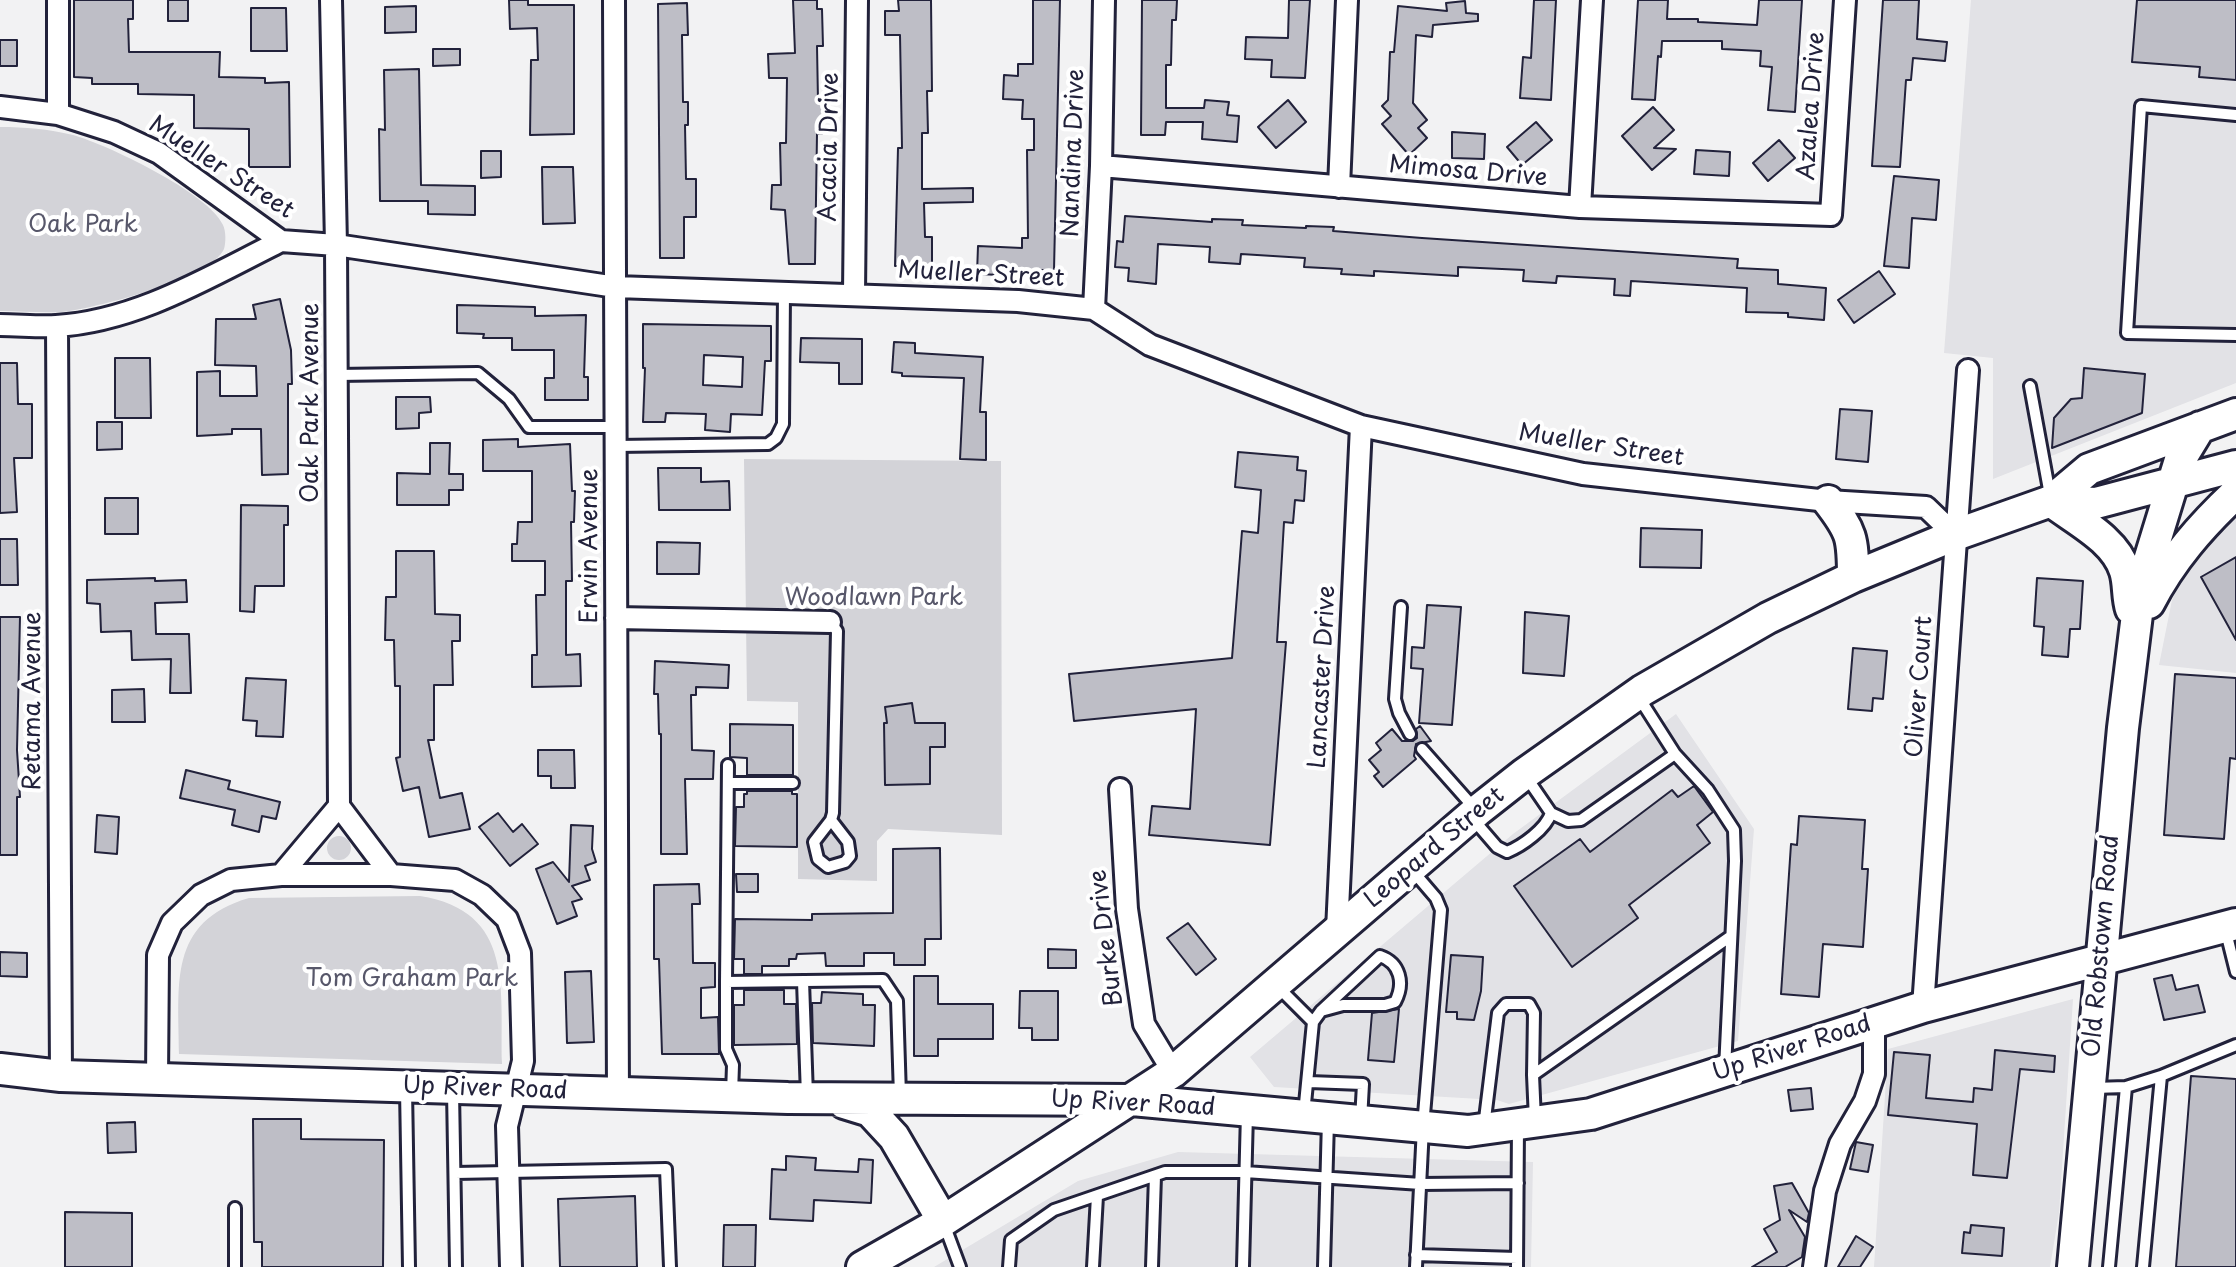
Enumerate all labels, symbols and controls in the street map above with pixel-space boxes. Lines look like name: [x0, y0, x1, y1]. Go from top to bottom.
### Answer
street label: Azalea Drive: [1792, 31, 1832, 181]
street label: Nandina Drive: [1057, 68, 1091, 238]
street label: Acacia Drive: [814, 72, 846, 222]
street label: Mueller Street: [143, 110, 299, 226]
street label: Mimosa Drive: [1388, 151, 1548, 193]
park label: Oak Park: [28, 211, 138, 239]
street label: Mueller Street: [897, 256, 1065, 294]
street label: Oak Park Avenue: [297, 303, 325, 503]
street label: Mueller Street: [1516, 419, 1686, 473]
street label: Erwin Avenue: [576, 468, 604, 624]
park label: Woodlawn Park: [785, 584, 963, 612]
street label: Lancaster Drive: [1304, 585, 1342, 769]
street label: Retama Avenue: [19, 612, 47, 790]
street label: Oliver Court: [1901, 615, 1939, 759]
street label: Leopard Street: [1359, 781, 1511, 915]
street label: Old Robstown Road: [2078, 833, 2126, 1059]
street label: Burke Drive: [1084, 868, 1130, 1008]
park label: Tom Graham Park: [306, 965, 518, 993]
street label: Up River Road: [1709, 1010, 1875, 1088]
street label: Up River Road: [402, 1072, 568, 1106]
street label: Up River Road: [1050, 1085, 1216, 1123]

